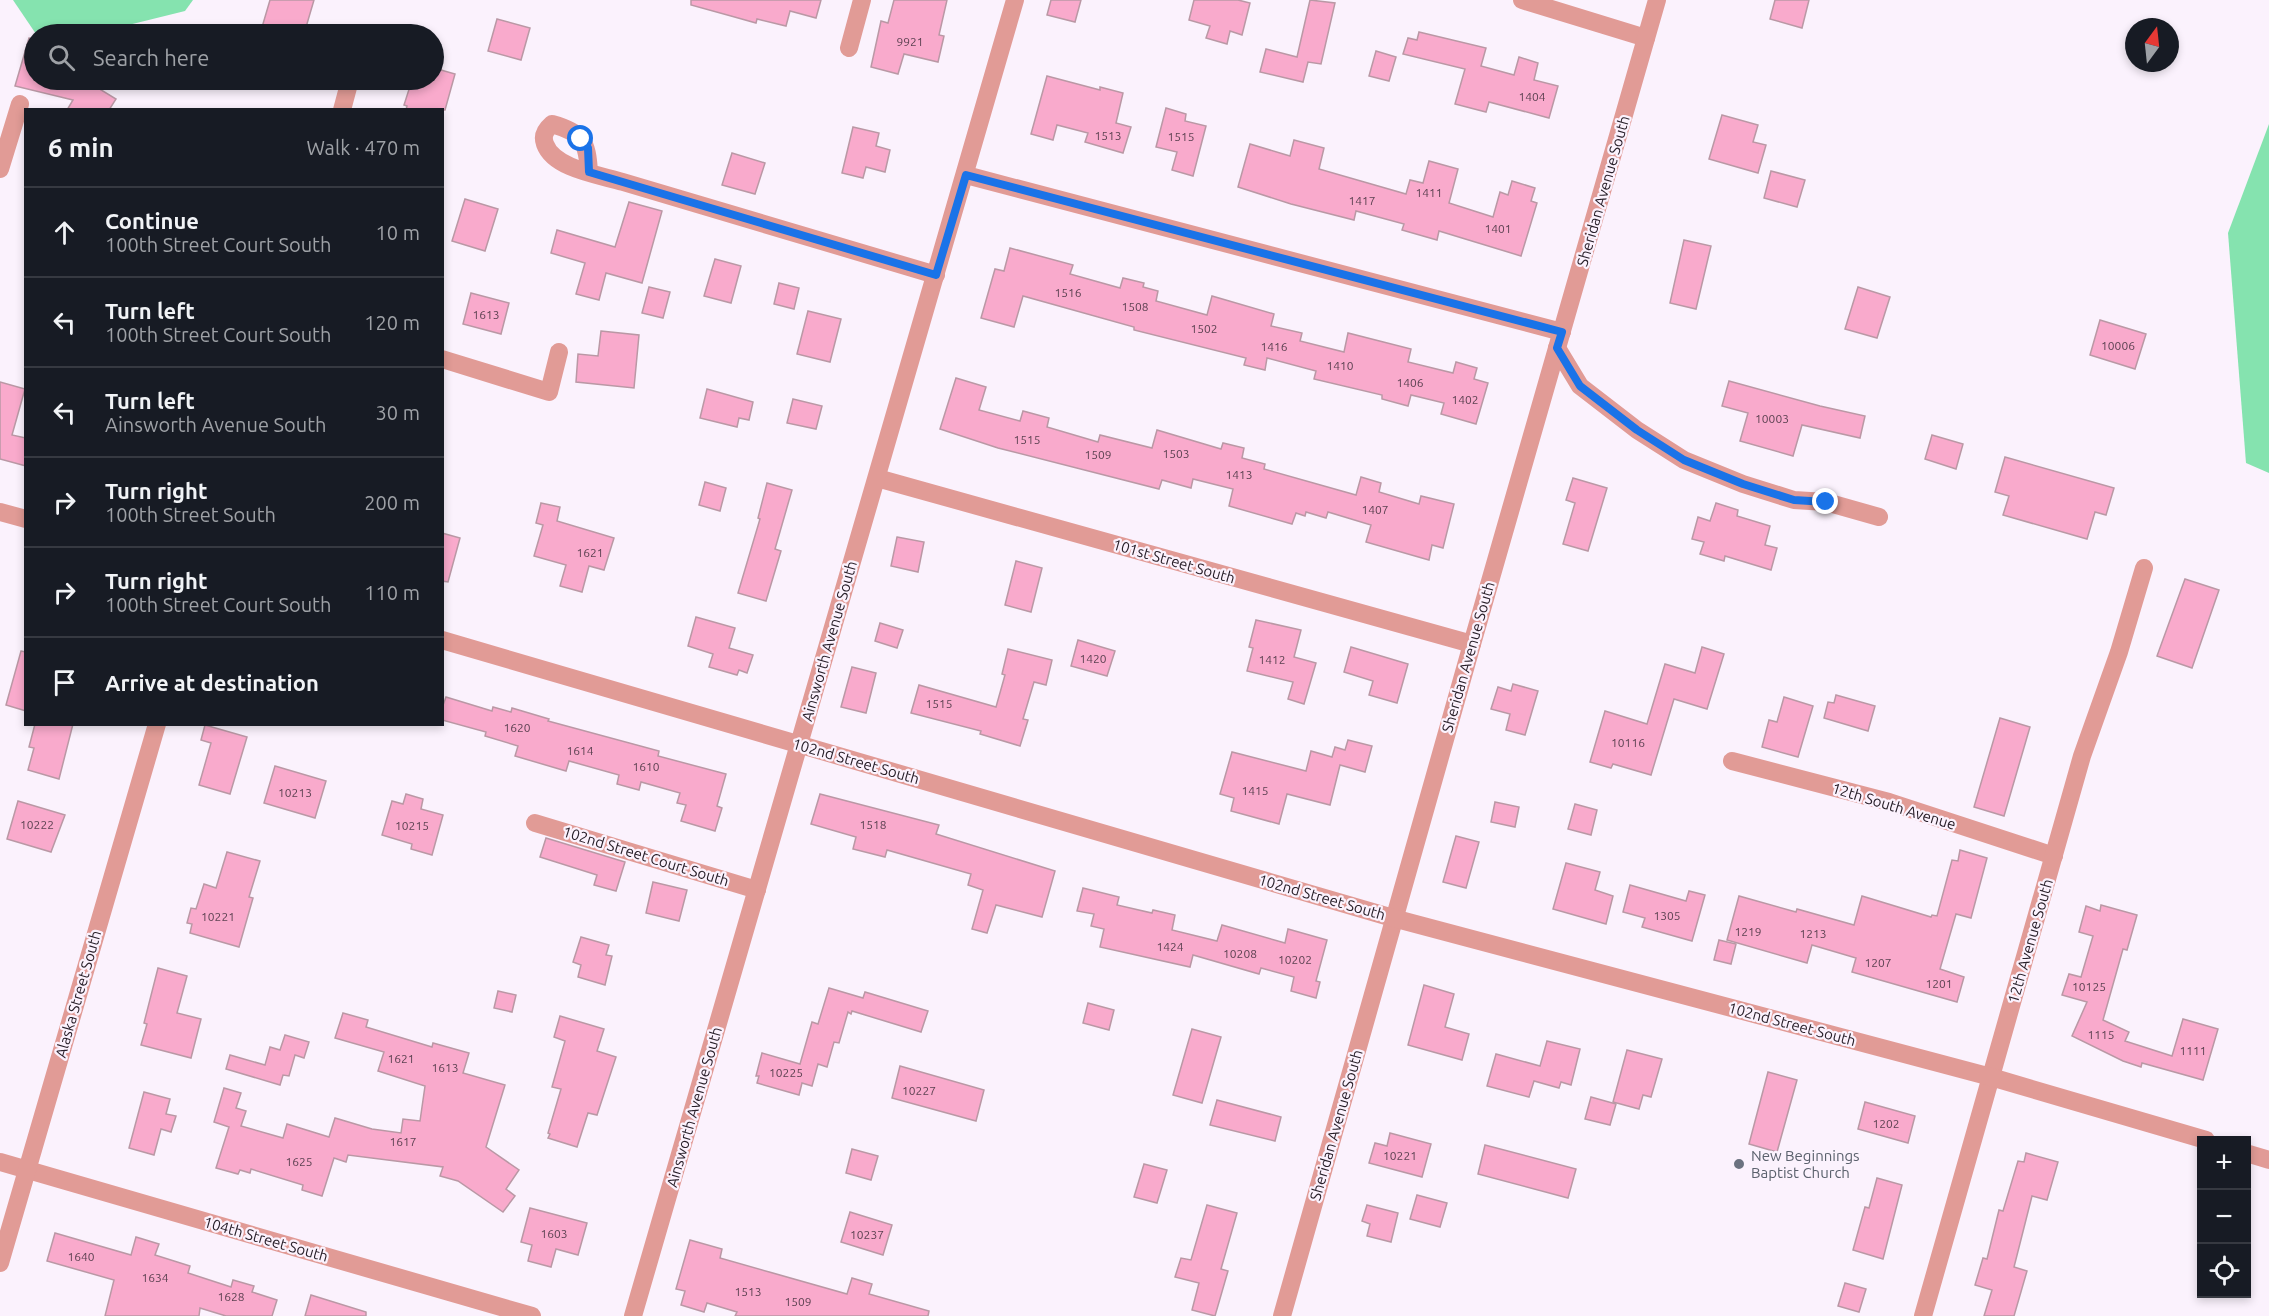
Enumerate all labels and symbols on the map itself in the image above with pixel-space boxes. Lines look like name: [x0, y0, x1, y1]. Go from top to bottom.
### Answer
north arrow: [2125, 18, 2179, 72]
house number: 9921: [896, 35, 924, 48]
house number: 1404: [1518, 90, 1546, 103]
street label: Sheridan Avenue South: [1573, 114, 1633, 268]
route start: [567, 125, 593, 151]
house number: 1513: [1094, 129, 1122, 142]
house number: 1515: [1167, 130, 1195, 143]
house number: 1411: [1415, 186, 1443, 199]
house number: 1417: [1348, 194, 1376, 207]
house number: 1401: [1484, 222, 1512, 235]
house number: 1516: [1054, 286, 1082, 299]
house number: 1508: [1121, 300, 1149, 313]
house number: 1613: [472, 308, 500, 321]
house number: 1502: [1190, 322, 1218, 335]
house number: 10006: [2101, 339, 2135, 352]
house number: 1416: [1260, 340, 1288, 353]
house number: 1410: [1326, 359, 1354, 372]
house number: 1406: [1396, 376, 1424, 389]
house number: 1402: [1451, 393, 1479, 406]
house number: 10003: [1755, 412, 1789, 425]
house number: 1515: [1013, 433, 1041, 446]
house number: 1503: [1162, 447, 1190, 460]
house number: 1509: [1084, 448, 1112, 461]
house number: 1413: [1225, 468, 1253, 481]
route end: [1812, 488, 1838, 514]
house number: 1407: [1361, 503, 1389, 516]
street label: 101st Street South: [1111, 535, 1237, 587]
house number: 1621: [576, 546, 604, 559]
street label: Ainsworth Avenue South: [798, 559, 860, 723]
street label: Sheridan Avenue South: [1438, 580, 1498, 734]
house number: 1420: [1079, 652, 1107, 665]
house number: 1412: [1258, 653, 1286, 666]
house number: 1515: [925, 697, 953, 710]
house number: 1620: [503, 721, 531, 734]
street label: 102nd Street South: [791, 735, 921, 787]
house number: 10116: [1611, 736, 1645, 749]
house number: 1614: [566, 744, 594, 757]
house number: 1610: [632, 760, 660, 773]
street label: 12th South Avenue: [1830, 779, 1958, 833]
house number: 1415: [1241, 784, 1269, 797]
house number: 10213: [278, 786, 312, 799]
house number: 10222: [20, 818, 54, 831]
house number: 1518: [859, 818, 887, 831]
house number: 10215: [395, 819, 429, 832]
street label: 102nd Street Court South: [561, 823, 731, 889]
street label: 102nd Street South: [1257, 871, 1387, 923]
street label: 12th Avenue South: [2004, 877, 2056, 1005]
house number: 1305: [1653, 909, 1681, 922]
house number: 10221: [201, 910, 235, 923]
house number: 1219: [1734, 925, 1762, 938]
house number: 1213: [1799, 927, 1827, 940]
street label: Alaska Street South: [52, 928, 104, 1060]
house number: 1424: [1156, 940, 1184, 953]
house number: 10208: [1223, 947, 1257, 960]
house number: 10202: [1278, 953, 1312, 966]
house number: 1207: [1864, 956, 1892, 969]
house number: 1201: [1925, 977, 1953, 990]
house number: 10125: [2072, 980, 2106, 993]
street label: 102nd Street South: [1726, 999, 1858, 1049]
street label: Ainsworth Avenue South: [663, 1025, 725, 1189]
house number: 1115: [2087, 1028, 2115, 1041]
house number: 1111: [2179, 1044, 2207, 1057]
street label: Sheridan Avenue South: [1306, 1048, 1366, 1202]
house number: 1621: [387, 1052, 415, 1065]
house number: 1613: [431, 1061, 459, 1074]
house number: 10225: [769, 1066, 803, 1079]
house number: 10227: [902, 1084, 936, 1097]
house number: 1202: [1872, 1117, 1900, 1130]
house number: 1617: [389, 1135, 417, 1148]
place label: New Beginnings Baptist Church: [1751, 1147, 1860, 1181]
house number: 10221: [1383, 1149, 1417, 1162]
house number: 1625: [285, 1155, 313, 1168]
marker: New Beginnings Baptist Church: [1732, 1157, 1746, 1171]
street label: 104th Street South: [202, 1213, 330, 1265]
house number: 1603: [540, 1227, 568, 1240]
house number: 10237: [850, 1228, 884, 1241]
house number: 1640: [67, 1250, 95, 1263]
house number: 1634: [141, 1271, 169, 1284]
house number: 1513: [734, 1285, 762, 1298]
house number: 1628: [217, 1290, 245, 1303]
house number: 1509: [784, 1295, 812, 1308]

